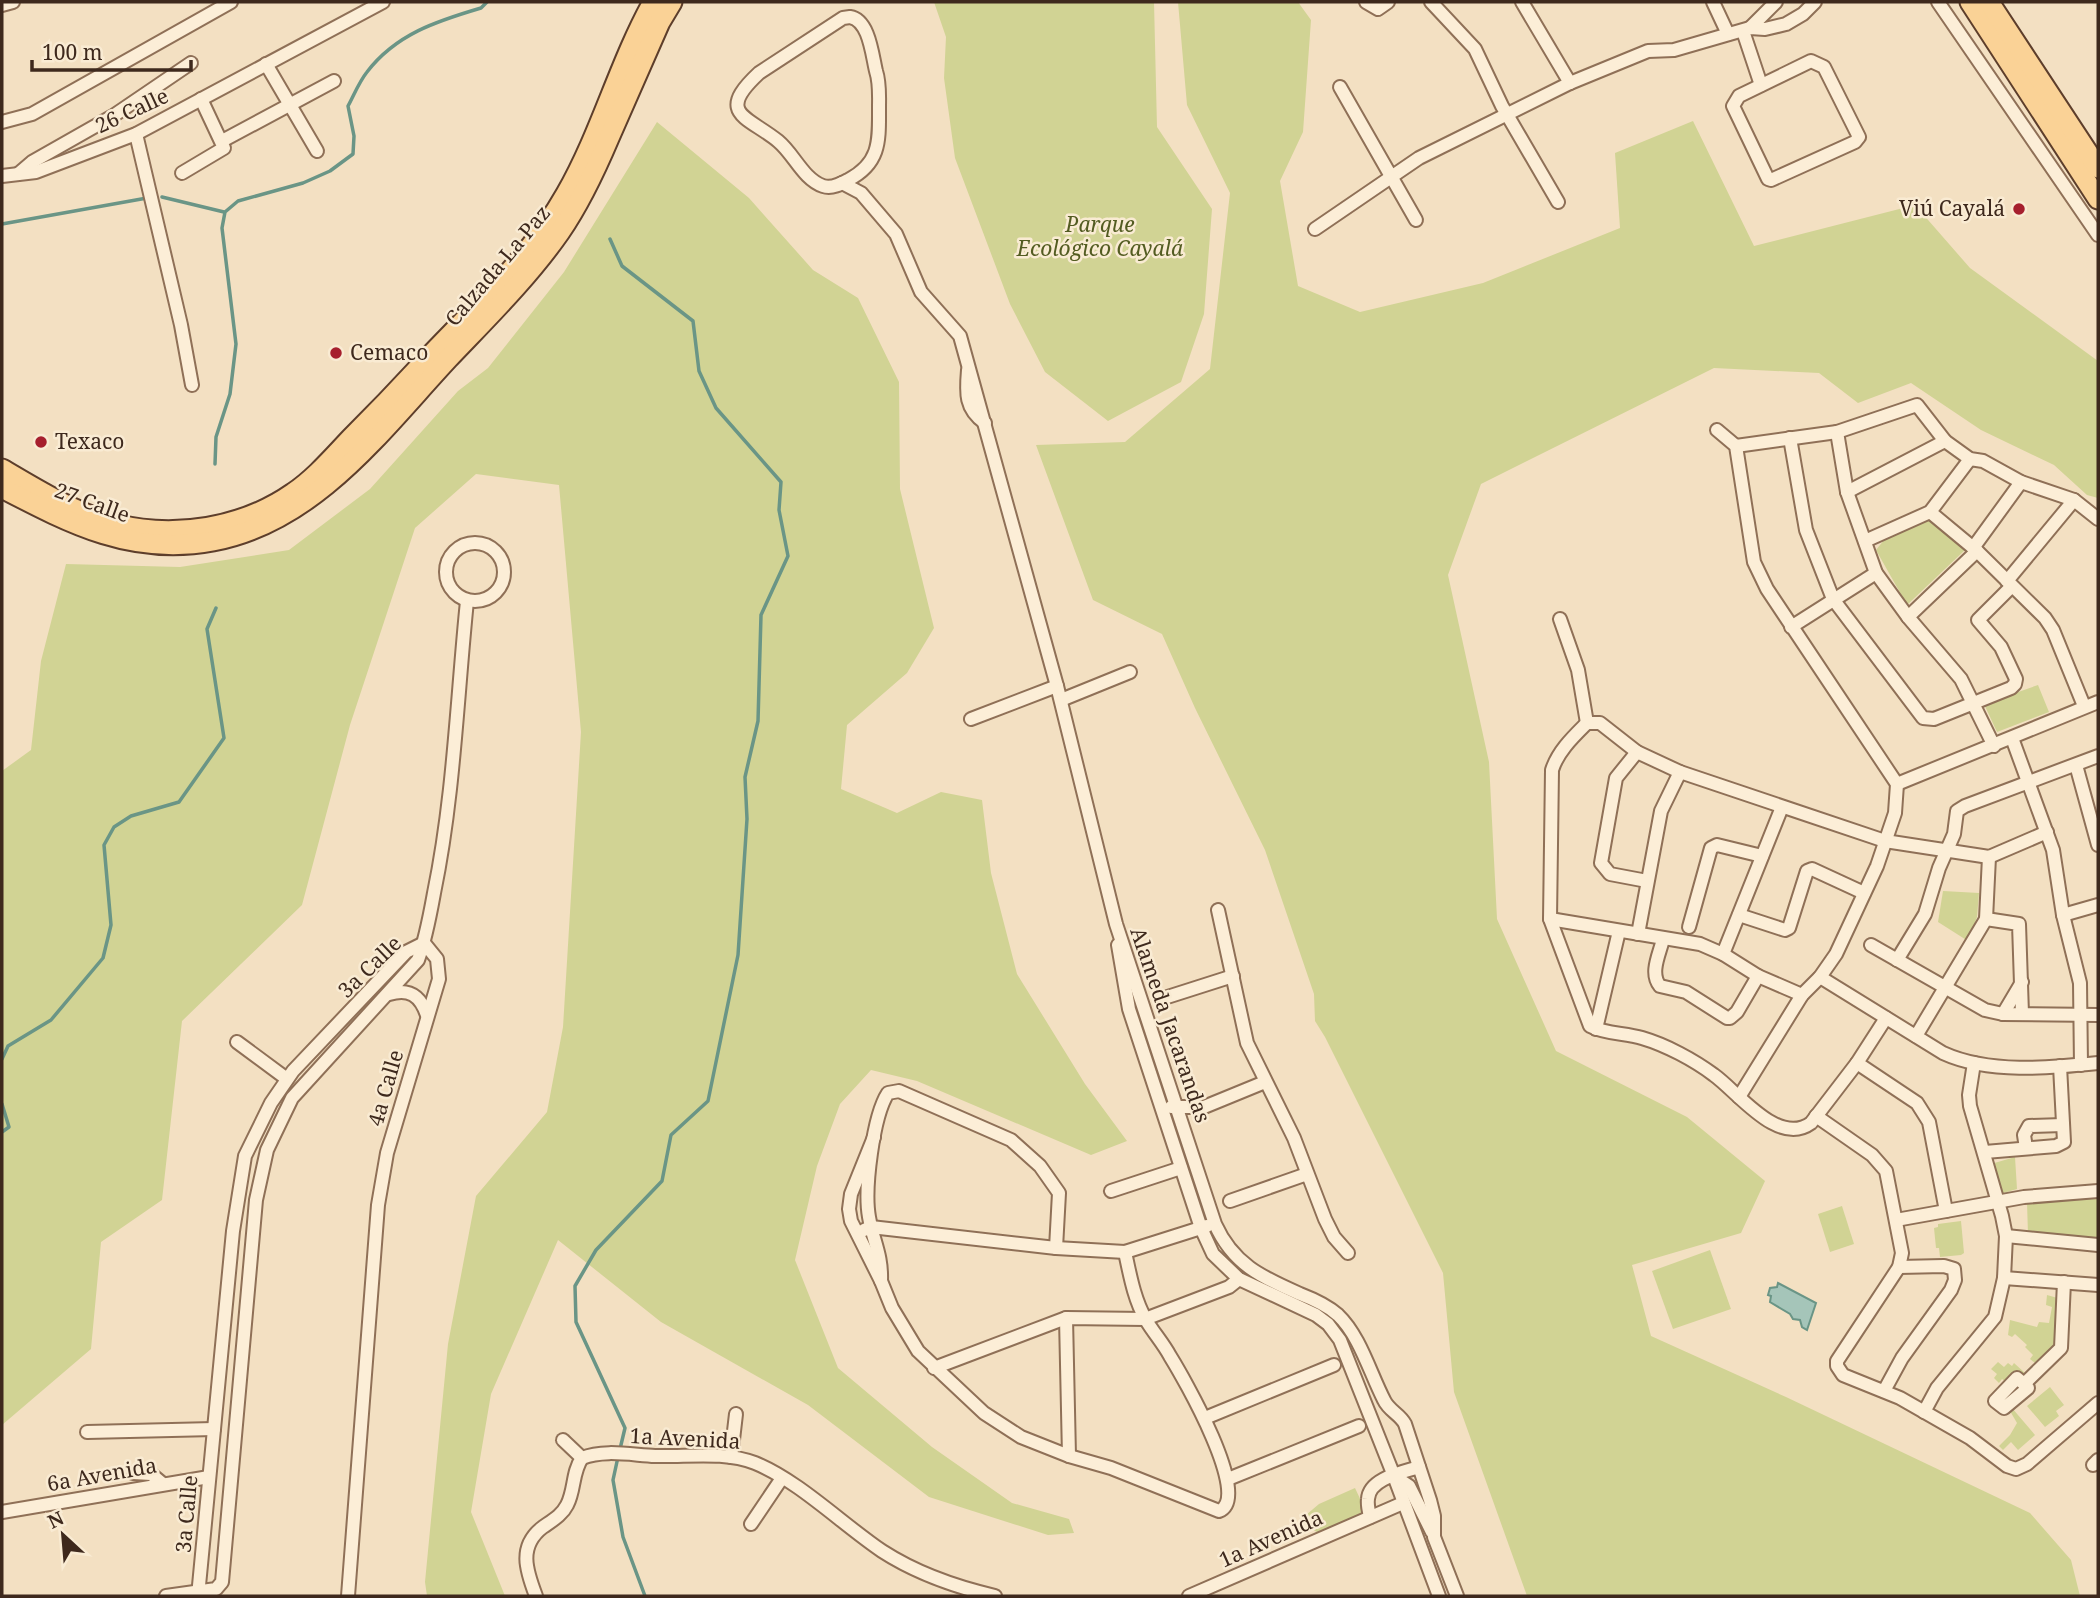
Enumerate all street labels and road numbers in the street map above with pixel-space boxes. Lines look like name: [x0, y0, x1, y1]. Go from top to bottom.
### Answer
street label: 26 Calle: [90, 81, 173, 139]
street label: Calzada La Paz: [438, 199, 556, 332]
street label: 27 Calle: [51, 476, 134, 529]
street label: Alameda Jacarandas: [1124, 923, 1218, 1126]
street label: 3a Calle: [332, 929, 407, 1003]
street label: 4a Calle: [361, 1046, 409, 1129]
street label: 1a Avenida: [629, 1421, 741, 1455]
street label: 6a Avenida: [45, 1451, 159, 1497]
street label: 3a Calle: [169, 1474, 203, 1554]
street label: 1a Avenida: [1214, 1503, 1327, 1573]

